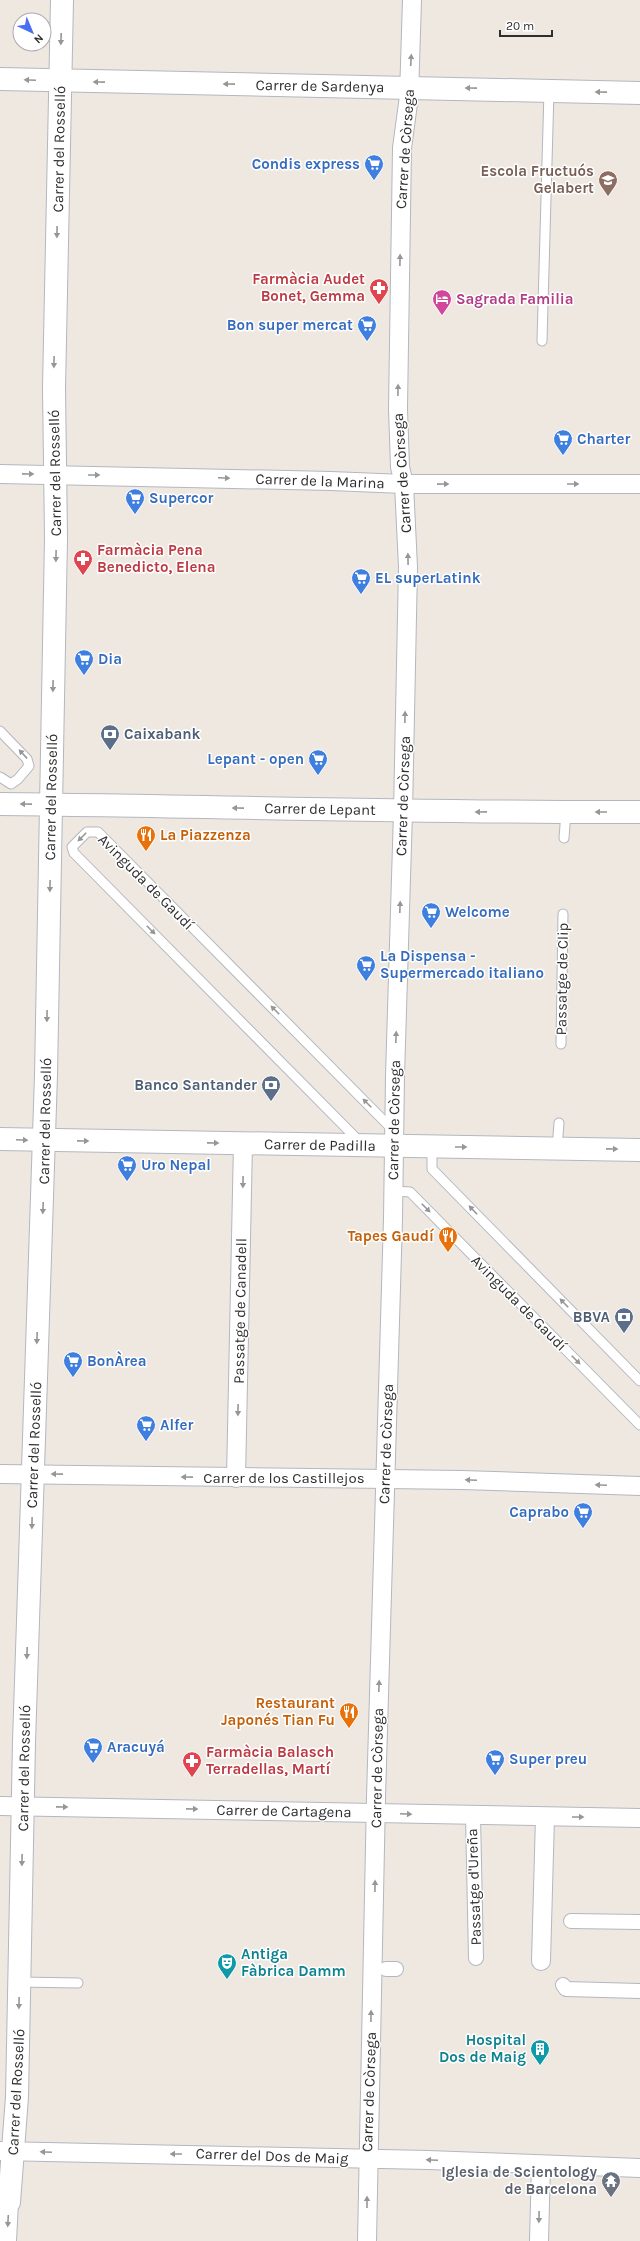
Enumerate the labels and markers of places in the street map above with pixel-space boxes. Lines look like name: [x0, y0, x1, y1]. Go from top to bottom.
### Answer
supermarket icon: Condis express: [363, 153, 385, 181]
place label: Condis express: [252, 155, 360, 173]
place label: Escola Fructuós Gelabert: [481, 162, 594, 197]
school or university icon: Escola Fructuós Gelabert: [597, 169, 619, 197]
place label: Farmàcia Audet Bonet, Gemma: [252, 270, 365, 305]
pharmacy icon: Farmàcia Audet Bonet, Gemma: [368, 277, 390, 305]
hotel icon: Sagrada Familia: [431, 288, 453, 316]
place label: Sagrada Familia: [456, 290, 574, 308]
supermarket icon: Bon super mercat: [356, 314, 378, 342]
place label: Bon super mercat: [227, 316, 353, 334]
supermarket icon: Charter: [552, 428, 574, 456]
place label: Charter: [577, 430, 630, 448]
supermarket icon: Supercor: [124, 487, 146, 515]
place label: Supercor: [149, 489, 213, 507]
place label: Farmàcia Pena Benedicto, Elena: [97, 541, 215, 576]
pharmacy icon: Farmàcia Pena Benedicto, Elena: [72, 548, 94, 576]
supermarket icon: EL superLatink: [350, 567, 372, 595]
place label: EL superLatink: [375, 569, 481, 587]
supermarket icon: Dia: [73, 648, 95, 676]
place label: Dia: [98, 650, 122, 668]
bank icon: Caixabank: [99, 723, 121, 751]
place label: Caixabank: [124, 725, 201, 743]
supermarket icon: Lepant - open: [307, 748, 329, 776]
place label: Lepant - open: [207, 750, 304, 768]
restaurant icon: La Piazzenza: [135, 824, 157, 852]
place label: La Piazzenza: [160, 826, 251, 844]
supermarket icon: Welcome: [420, 901, 442, 929]
place label: Welcome: [445, 903, 510, 921]
place label: La Dispensa - Supermercado italiano: [380, 947, 544, 982]
supermarket icon: La Dispensa - Supermercado italiano: [355, 954, 377, 982]
bank icon: Banco Santander: [260, 1074, 282, 1102]
place label: Banco Santander: [134, 1076, 257, 1094]
supermarket icon: Uro Nepal: [116, 1154, 138, 1182]
place label: Uro Nepal: [141, 1156, 211, 1174]
restaurant icon: Tapes Gaudí: [437, 1225, 459, 1253]
place label: Tapes Gaudí: [347, 1227, 435, 1245]
bank icon: BBVA: [613, 1306, 635, 1334]
place label: BBVA: [573, 1308, 611, 1326]
supermarket icon: BonÀrea: [62, 1350, 84, 1378]
place label: BonÀrea: [87, 1351, 147, 1370]
supermarket icon: Alfer: [135, 1414, 157, 1442]
place label: Alfer: [160, 1416, 193, 1434]
supermarket icon: Caprabo: [572, 1501, 594, 1529]
place label: Caprabo: [509, 1503, 569, 1521]
place label: Restaurant Japonés Tian Fu: [221, 1694, 335, 1729]
restaurant icon: Restaurant Japonés Tian Fu: [338, 1701, 360, 1729]
supermarket icon: Aracuyá: [82, 1736, 104, 1764]
place label: Aracuyá: [107, 1738, 165, 1756]
place label: Farmàcia Balasch Terradellas, Martí: [206, 1743, 334, 1778]
supermarket icon: Super preu: [484, 1748, 506, 1776]
pharmacy icon: Farmàcia Balasch Terradellas, Martí: [181, 1750, 203, 1778]
place label: Super preu: [509, 1750, 587, 1768]
place label: Antiga Fàbrica Damm: [241, 1945, 346, 1980]
theatre icon: Antiga Fàbrica Damm: [216, 1952, 238, 1980]
place label: Hospital Dos de Maig: [439, 2031, 526, 2066]
building icon: Hospital Dos de Maig: [529, 2038, 551, 2066]
place label: Iglesia de Scientology de Barcelona: [441, 2163, 597, 2198]
temple icon: Iglesia de Scientology de Barcelona: [600, 2170, 622, 2198]

